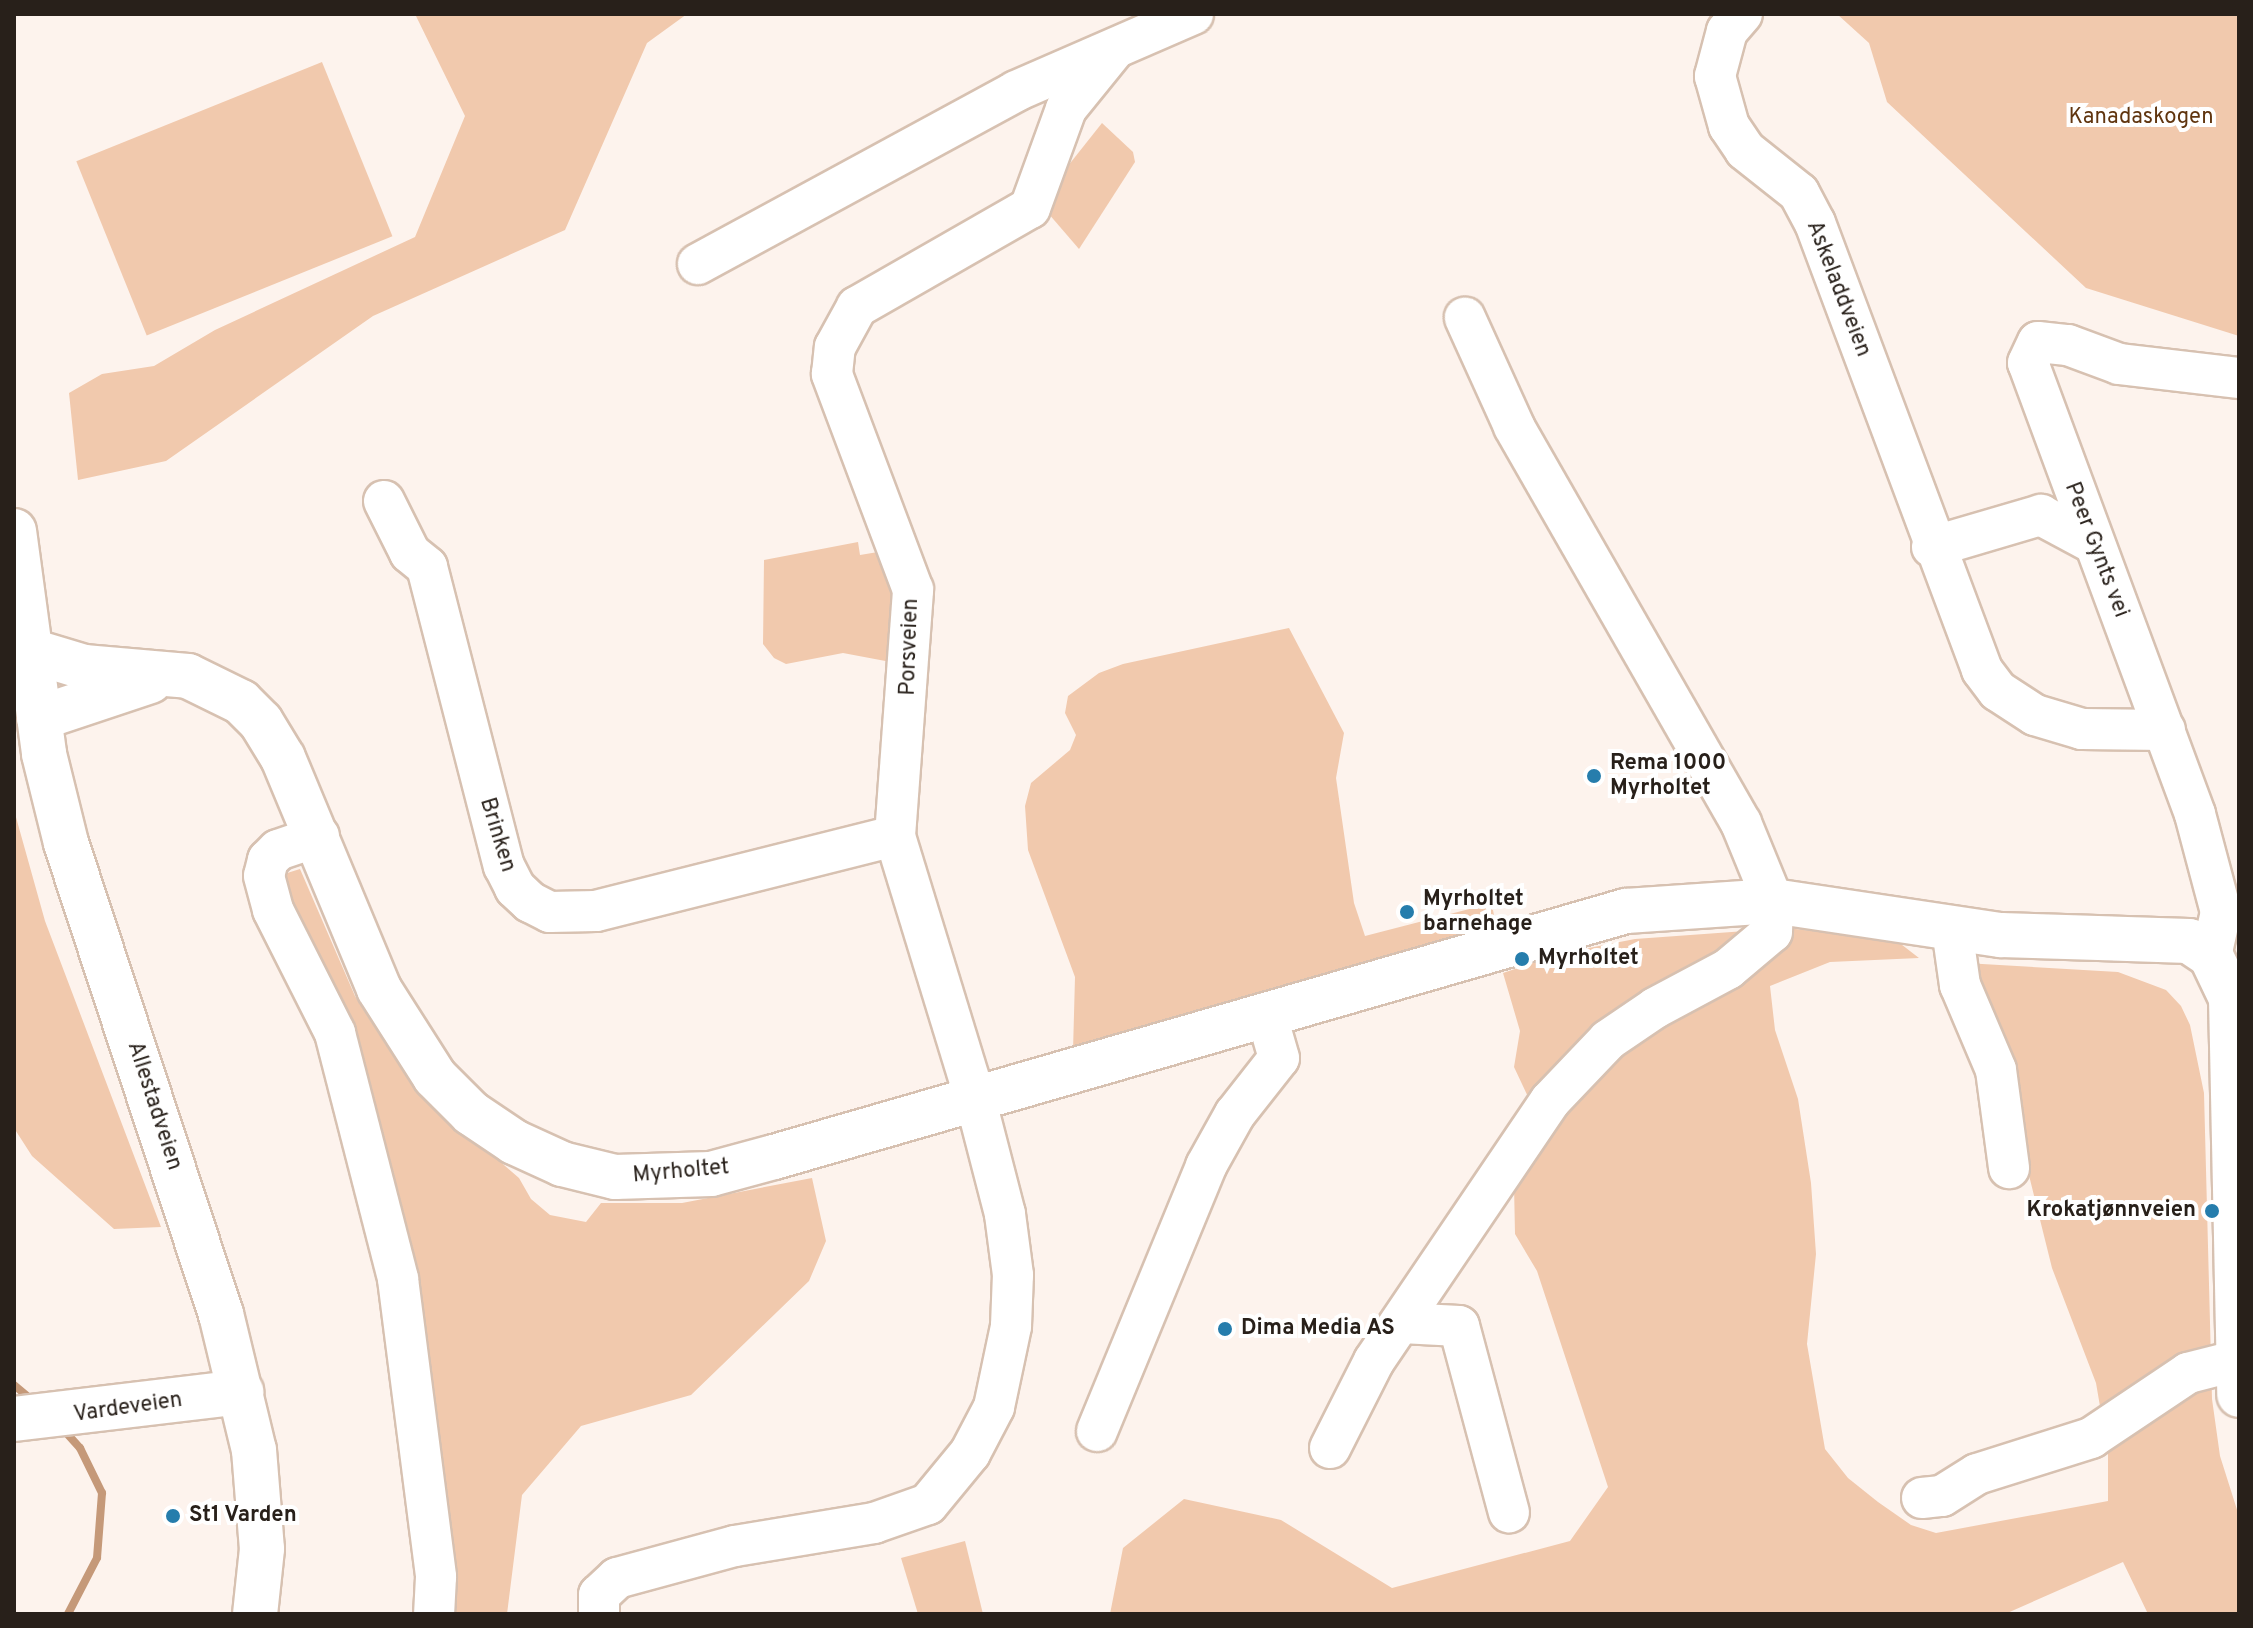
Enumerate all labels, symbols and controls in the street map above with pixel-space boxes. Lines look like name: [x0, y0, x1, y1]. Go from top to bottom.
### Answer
park label: Kanadaskogen: [2068, 105, 2214, 131]
street label: Askeladdveien: [1800, 217, 1876, 361]
street label: Peer Gynts vei: [2058, 479, 2134, 621]
street label: Porsveien: [895, 598, 925, 696]
place label: Rema 1000 Myrholtet: [1610, 750, 1726, 802]
marker: Rema 1000 Myrholtet: [1585, 767, 1603, 785]
street label: Brinken: [473, 795, 521, 875]
place label: Myrholtet barnehage: [1423, 886, 1533, 938]
marker: Myrholtet barnehage: [1398, 903, 1416, 921]
place label: Myrholtet: [1538, 946, 1639, 972]
marker: Myrholtet: [1513, 950, 1531, 968]
street label: Allestadveien: [121, 1038, 187, 1174]
street label: Myrholtet: [632, 1155, 730, 1189]
place label: Krokatjønnveien: [2027, 1198, 2196, 1224]
marker: Krokatjønnveien: [2203, 1202, 2221, 1220]
place label: Dima Media AS: [1241, 1316, 1396, 1342]
marker: Dima Media AS: [1216, 1320, 1234, 1338]
street label: Vardeveien: [72, 1387, 184, 1429]
place label: St1 Varden: [189, 1503, 298, 1529]
marker: St1 Varden: [164, 1507, 182, 1525]

